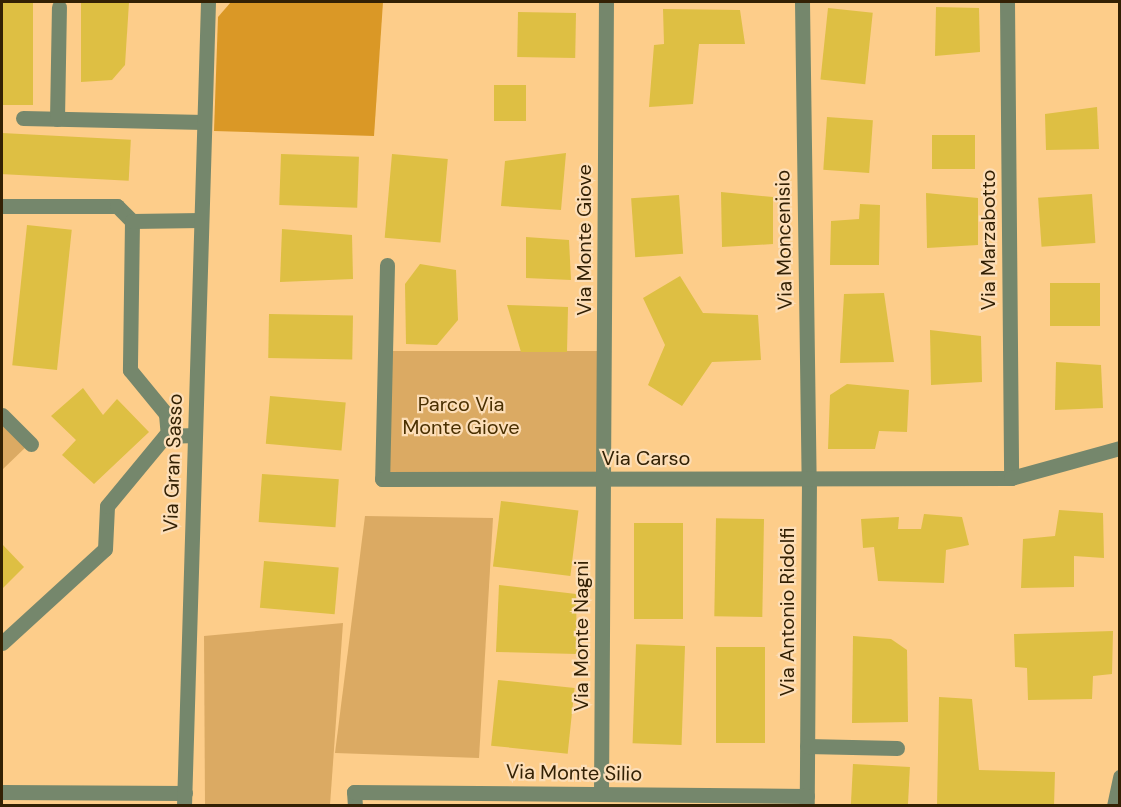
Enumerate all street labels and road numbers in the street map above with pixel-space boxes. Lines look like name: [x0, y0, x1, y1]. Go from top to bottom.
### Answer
street label: Via Monte Giove: [572, 164, 596, 316]
street label: Via Moncenisio: [771, 170, 797, 310]
street label: Via Marzabotto: [976, 170, 1000, 310]
street label: Via Gran Sasso: [159, 393, 187, 533]
street label: Via Carso: [602, 446, 690, 470]
street label: Via Antonio Ridolfi: [775, 528, 799, 696]
street label: Via Monte Nagni: [569, 561, 593, 711]
street label: Via Monte Silio: [506, 760, 642, 786]

